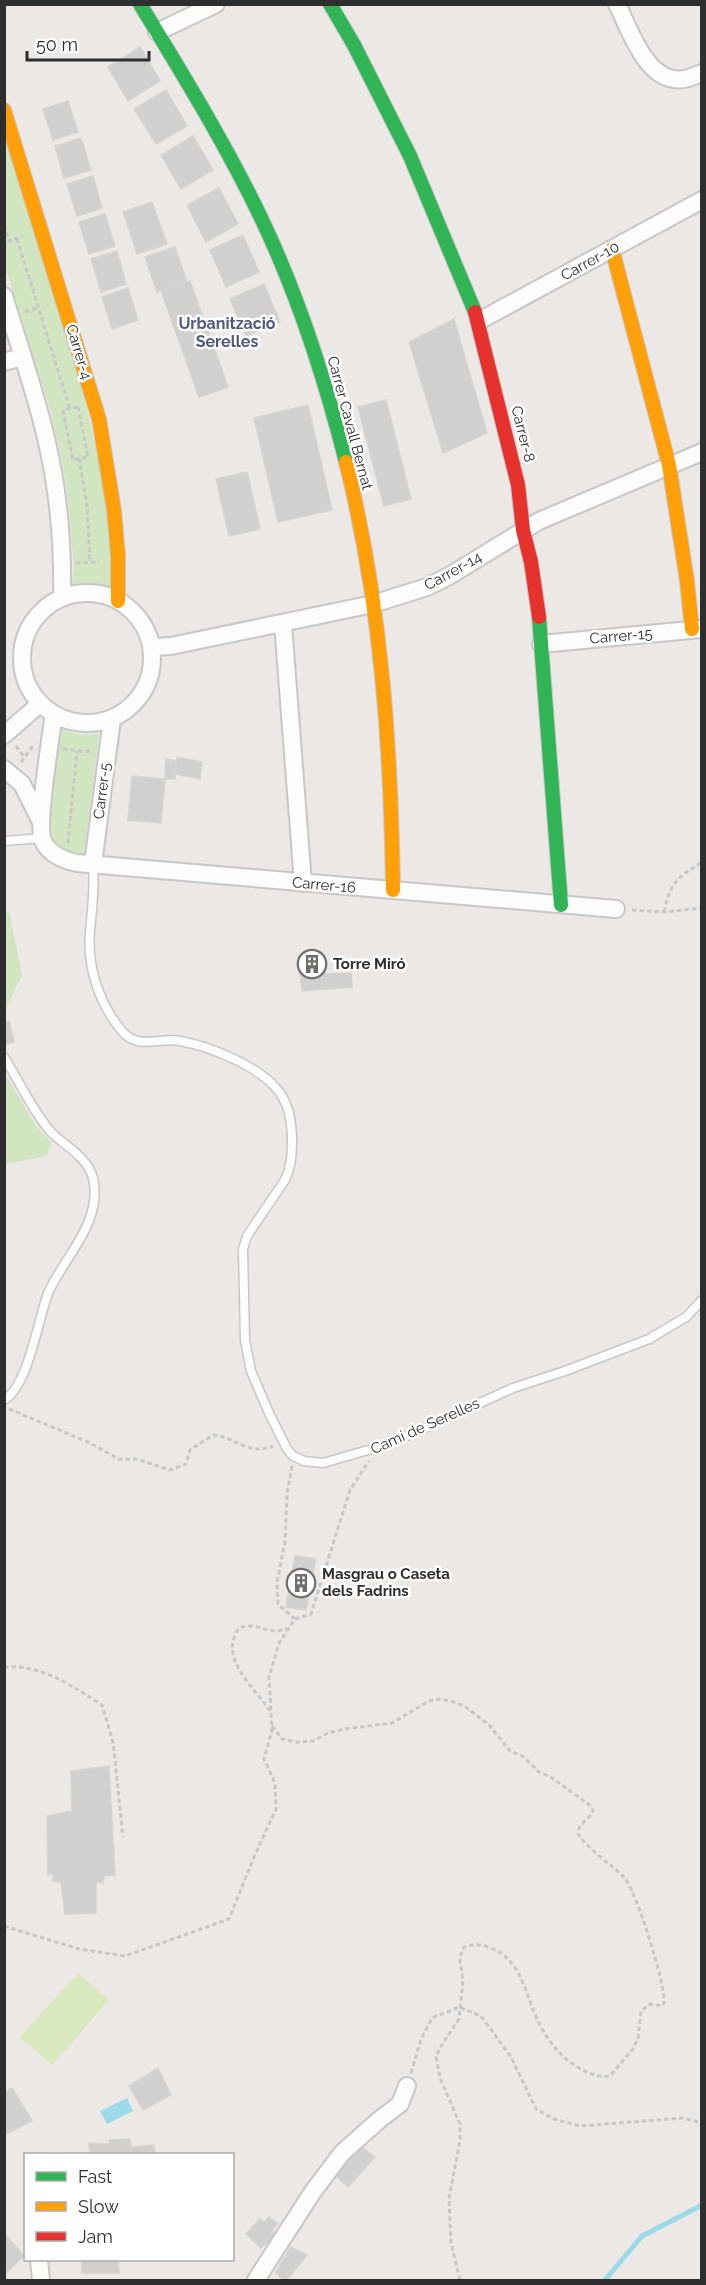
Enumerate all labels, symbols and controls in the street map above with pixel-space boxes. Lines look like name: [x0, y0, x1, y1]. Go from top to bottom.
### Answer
scale bar: [27, 24, 148, 62]
text: 50 m: [36, 34, 78, 55]
street label: Carrer-10: [558, 238, 622, 284]
district label: Urbanització Serelles: [178, 314, 276, 351]
street label: Carrer-4: [62, 322, 96, 382]
street label: Carrer Cavall Bernat: [323, 354, 377, 492]
street label: Carrer-8: [507, 404, 539, 464]
street label: Carrer-14: [421, 548, 485, 594]
street label: Carrer-15: [589, 624, 653, 648]
street label: Carrer-5: [90, 762, 114, 820]
street label: Carrer-16: [291, 873, 357, 897]
building icon: Torre Miró: [296, 948, 328, 980]
place label: Torre Miró: [333, 955, 406, 973]
street label: Camí de Serelles: [368, 1394, 482, 1458]
place label: Masgrau o Caseta dels Fadrins: [322, 1565, 450, 1600]
building icon: Masgrau o Caseta dels Fadrins: [285, 1567, 317, 1599]
legend: [24, 2153, 234, 2261]
text: Fast: [78, 2166, 112, 2187]
text: Slow: [78, 2196, 119, 2217]
text: Jam: [78, 2226, 113, 2247]

